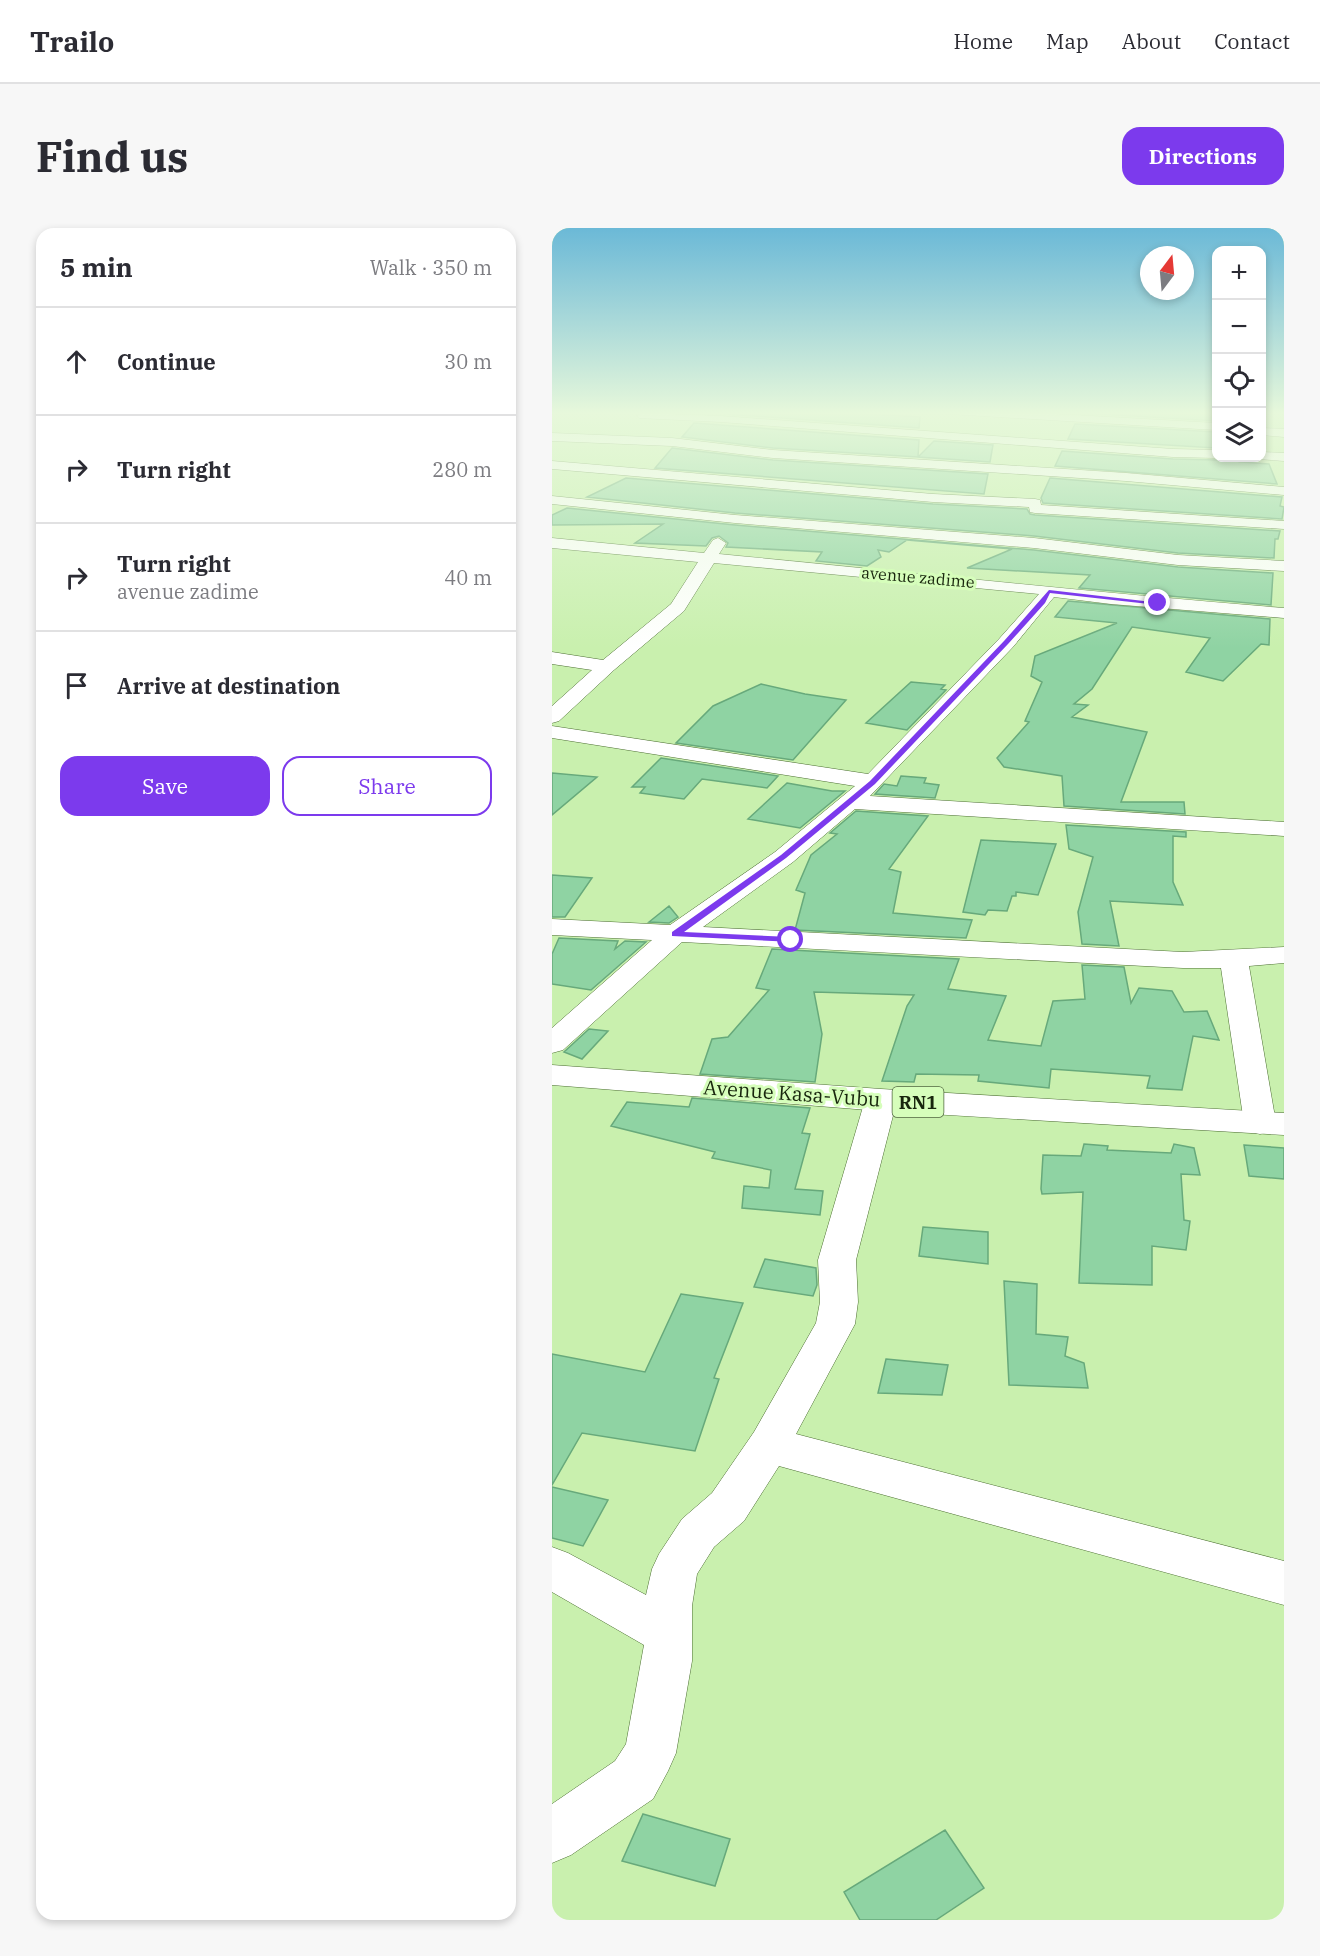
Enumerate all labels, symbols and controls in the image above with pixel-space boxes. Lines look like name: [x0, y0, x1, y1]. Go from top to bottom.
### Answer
text: Trailo: [30, 23, 114, 60]
text: Home: [953, 27, 1013, 55]
text: Map: [1046, 27, 1089, 55]
text: About: [1122, 27, 1181, 55]
text: Contact: [1214, 27, 1290, 55]
button: Directions: [1122, 127, 1284, 185]
text: Find us: [36, 129, 188, 184]
north arrow: [1140, 246, 1194, 300]
map controls: [1212, 246, 1266, 462]
button: +: [1212, 246, 1266, 300]
text: 5 min: [60, 250, 133, 284]
text: Walk · 350 m: [370, 254, 492, 281]
button: −: [1212, 300, 1266, 354]
icon: ahead: [60, 345, 93, 378]
text: Continue: [117, 347, 216, 376]
text: 30 m: [444, 348, 492, 375]
button: locate: [1212, 354, 1266, 408]
button: layers: [1212, 408, 1266, 462]
icon: right: [60, 453, 93, 486]
text: Turn right: [117, 455, 231, 484]
text: 280 m: [432, 456, 492, 483]
text: Turn right: [117, 549, 231, 578]
icon: right: [60, 561, 93, 594]
street label: avenue zadime: [861, 562, 975, 592]
text: 40 m: [444, 564, 492, 591]
text: avenue zadime: [117, 578, 259, 605]
route end: [1144, 589, 1170, 615]
icon: arrive: [60, 669, 93, 702]
text: Arrive at destination: [117, 671, 340, 700]
button: Save: [60, 756, 270, 816]
button: Share: [282, 756, 492, 816]
route start: [777, 926, 803, 952]
street label: Avenue Kasa-Vubu: [703, 1073, 881, 1113]
road number: RN1: [892, 1087, 944, 1117]

